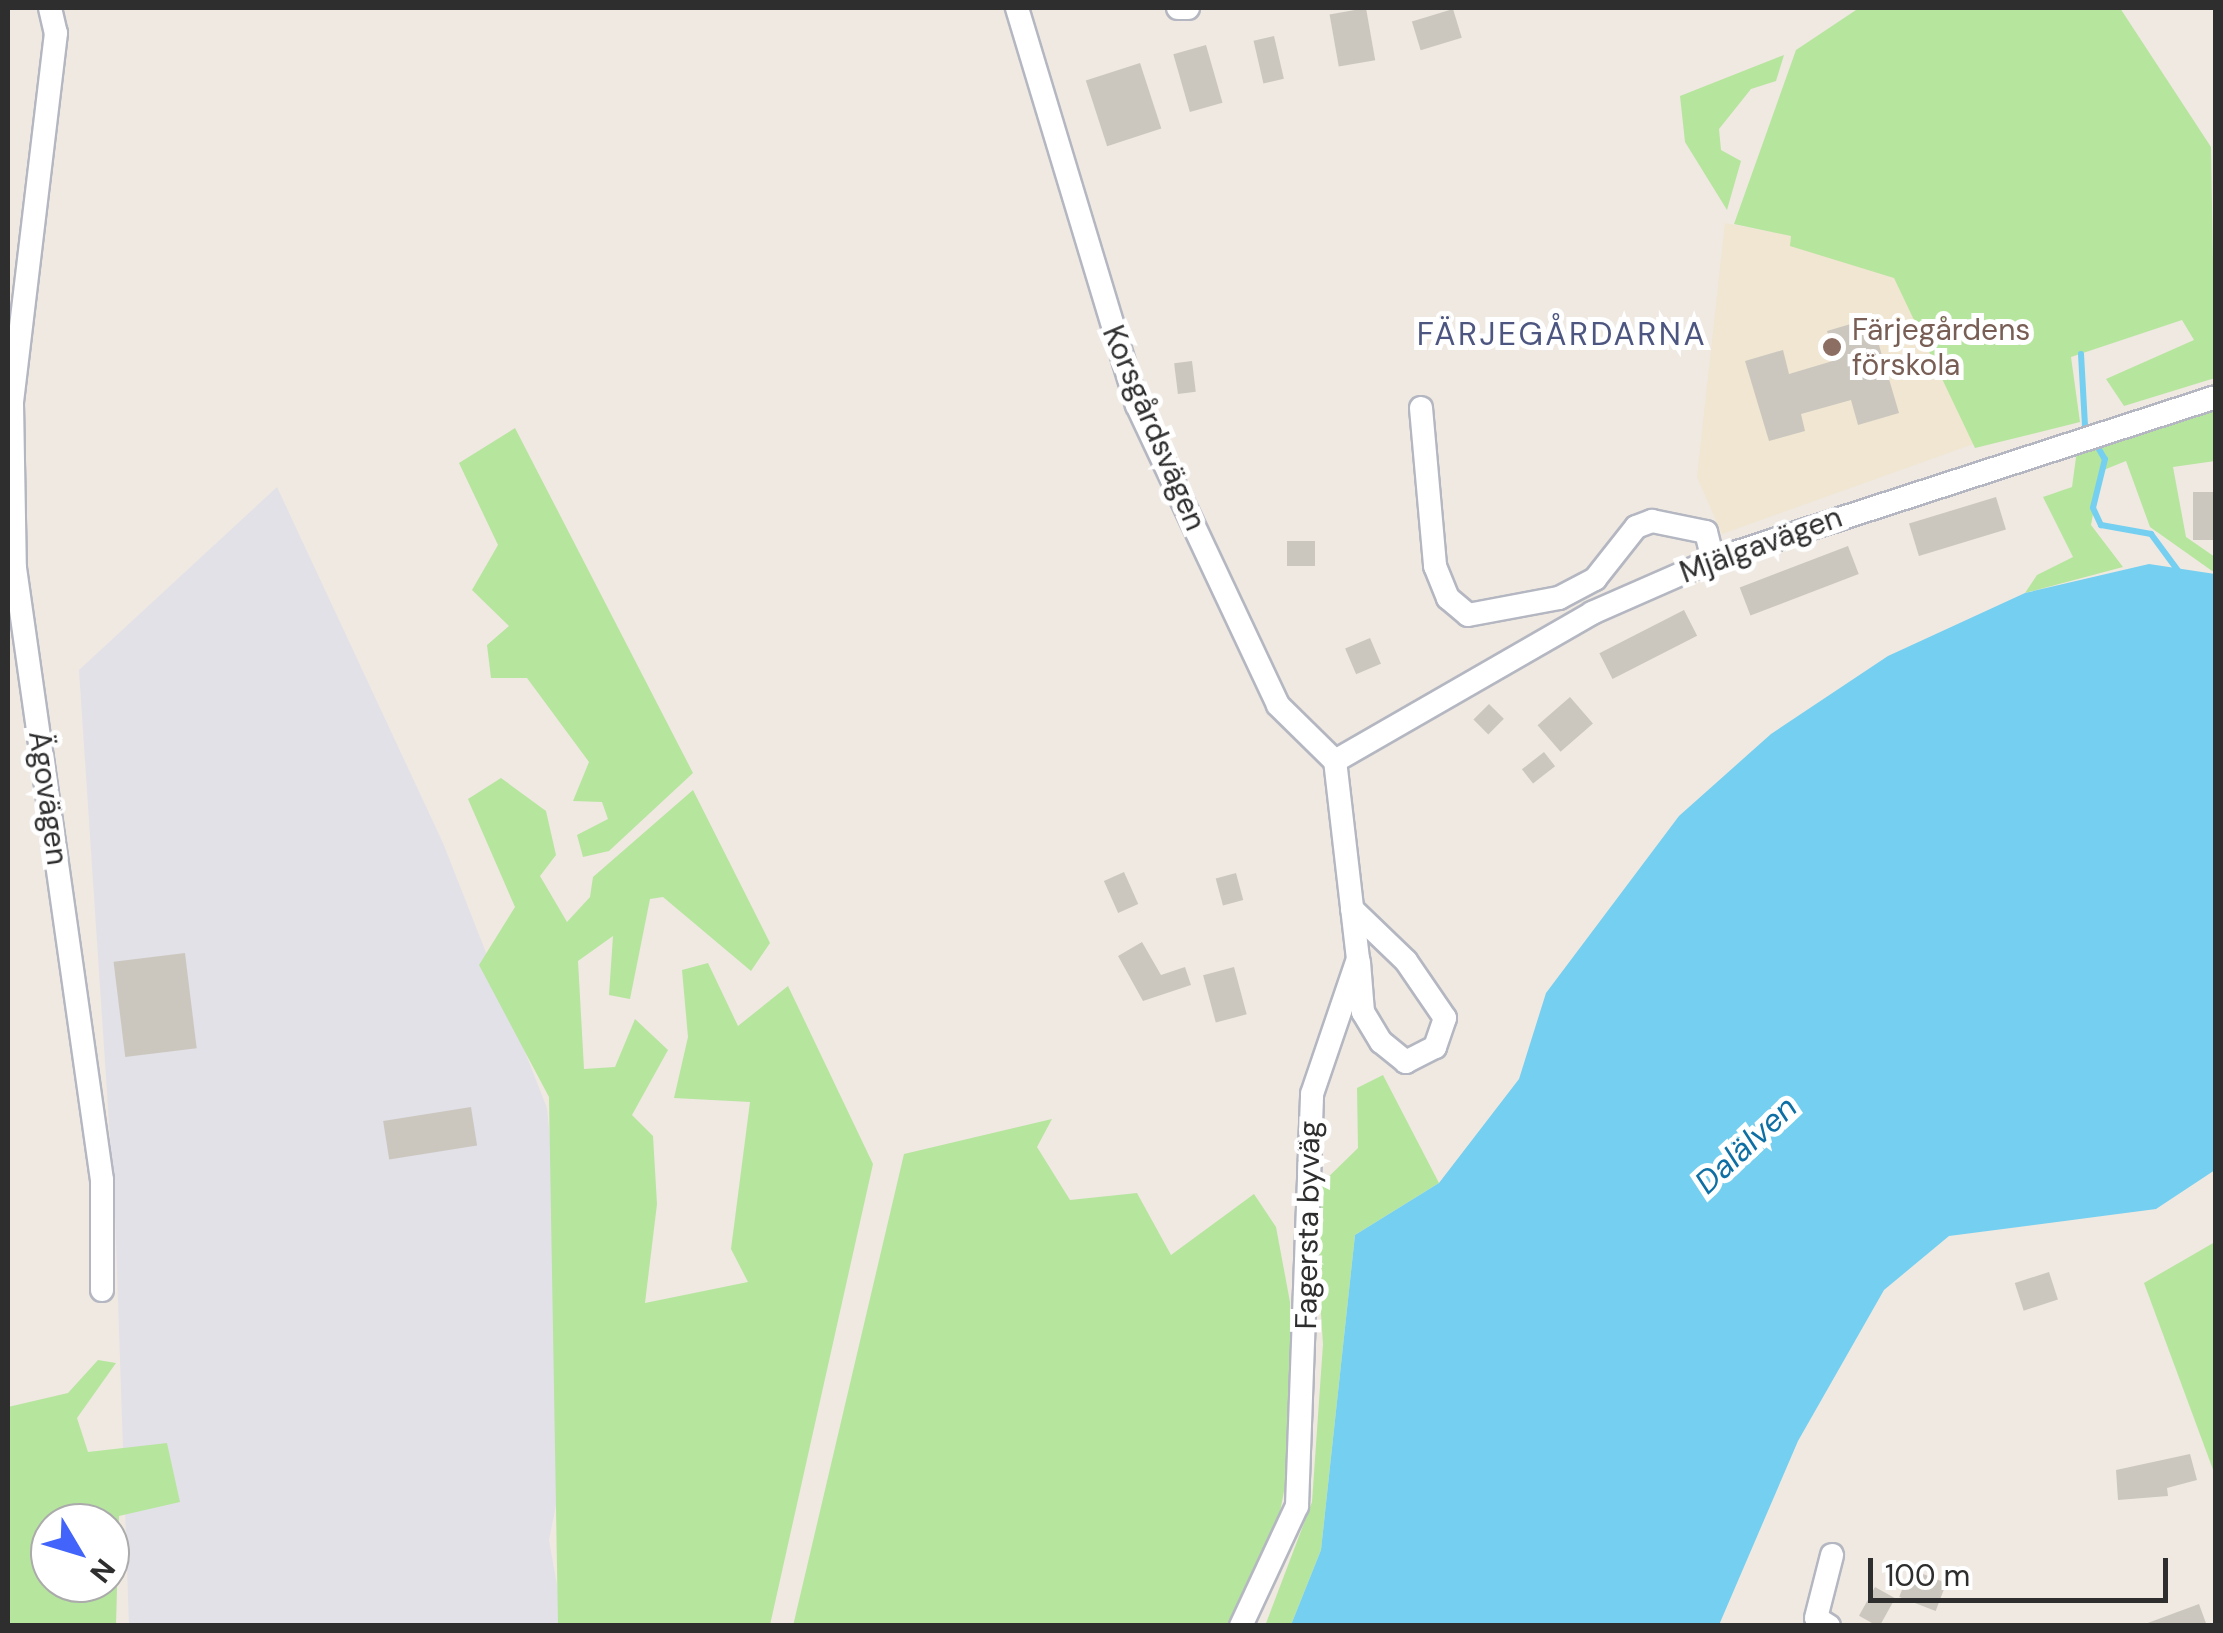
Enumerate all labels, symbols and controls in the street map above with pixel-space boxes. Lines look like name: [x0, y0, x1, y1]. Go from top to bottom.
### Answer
place label: Färjegårdens förskola: [1852, 312, 2030, 382]
district label: FÄRJEGÅRDARNA: [1417, 315, 1707, 353]
street label: Korsgårdsvägen: [1095, 320, 1213, 536]
marker: Färjegårdens förskola: [1821, 336, 1843, 358]
street label: Mjälgavägen: [1675, 499, 1847, 591]
street label: Ägovägen: [21, 729, 75, 867]
water label: Dalälven: [1687, 1088, 1805, 1202]
street label: Fagersta byväg: [1288, 1120, 1328, 1330]
north arrow: [30, 1503, 130, 1603]
scale bar: [1873, 1538, 2173, 1600]
text: N: [82, 1551, 123, 1590]
text: 100 m: [1885, 1556, 1970, 1595]

